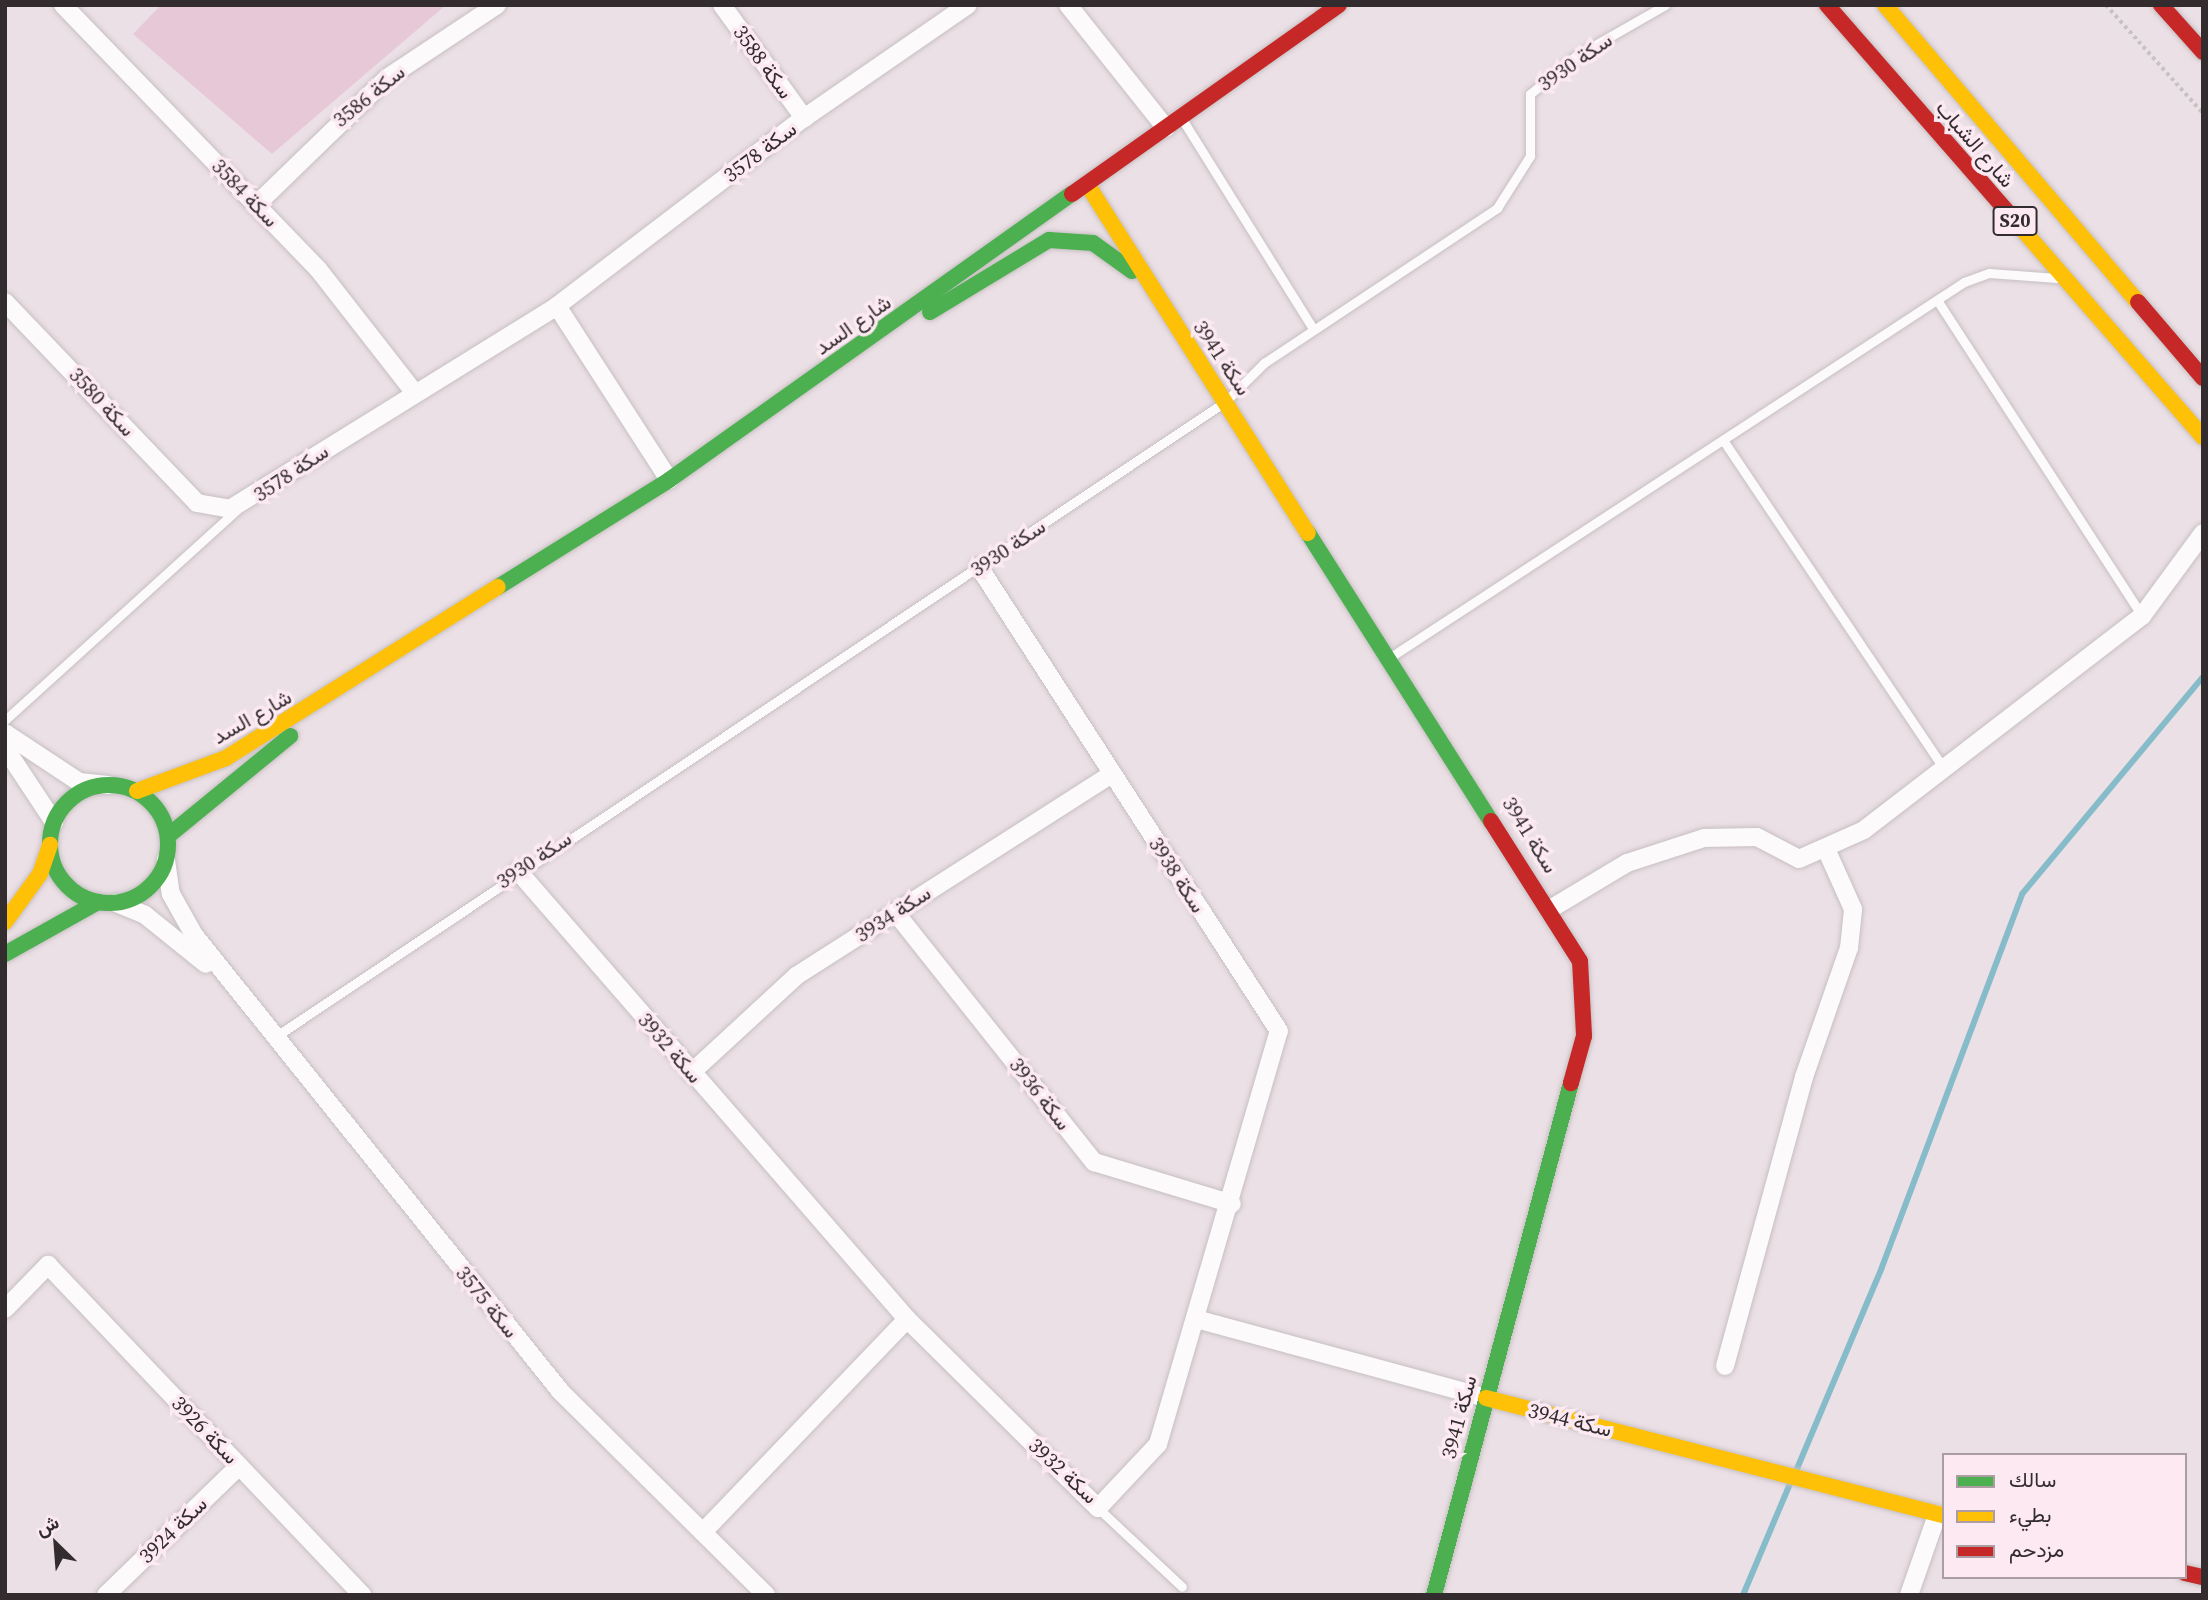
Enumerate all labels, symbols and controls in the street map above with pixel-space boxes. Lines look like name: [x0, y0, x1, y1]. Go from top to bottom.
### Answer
street label: سكة 3588: [728, 20, 798, 104]
street label: سكة 3930: [1533, 27, 1617, 97]
street label: سكة 3586: [328, 59, 410, 133]
street label: شارع الشباب: [1930, 95, 2020, 193]
street label: سكة 3578: [718, 116, 802, 188]
street label: سكة 3584: [206, 154, 284, 232]
road number: S20: [1992, 206, 2038, 236]
street label: شارع السد: [810, 290, 896, 360]
street label: سكة 3941: [1188, 316, 1256, 400]
street label: سكة 3580: [64, 362, 140, 442]
street label: سكة 3578: [249, 439, 333, 507]
street label: سكة 3930: [966, 514, 1050, 582]
street label: شارع السد: [208, 684, 296, 750]
street label: سكة 3941: [1497, 792, 1563, 878]
street label: سكة 3930: [492, 826, 576, 894]
street label: سكة 3938: [1143, 832, 1211, 918]
street label: سكة 3934: [850, 880, 936, 948]
street label: سكة 3932: [633, 1008, 707, 1088]
street label: سكة 3936: [1004, 1053, 1076, 1135]
street label: سكة 3575: [450, 1261, 524, 1343]
street label: سكة 3941: [1436, 1373, 1482, 1461]
street label: سكة 3926: [166, 1391, 244, 1469]
street label: سكة 3944: [1526, 1397, 1614, 1443]
street label: سكة 3932: [1023, 1433, 1103, 1509]
legend: [1942, 1453, 2187, 1579]
text: سالك: [2009, 1465, 2056, 1494]
street label: سكة 3924: [134, 1491, 212, 1569]
text: بطيء: [2009, 1500, 2052, 1529]
text: ش: [31, 1508, 63, 1542]
north arrow: [21, 1509, 91, 1579]
text: مزدحم: [2009, 1535, 2064, 1564]

